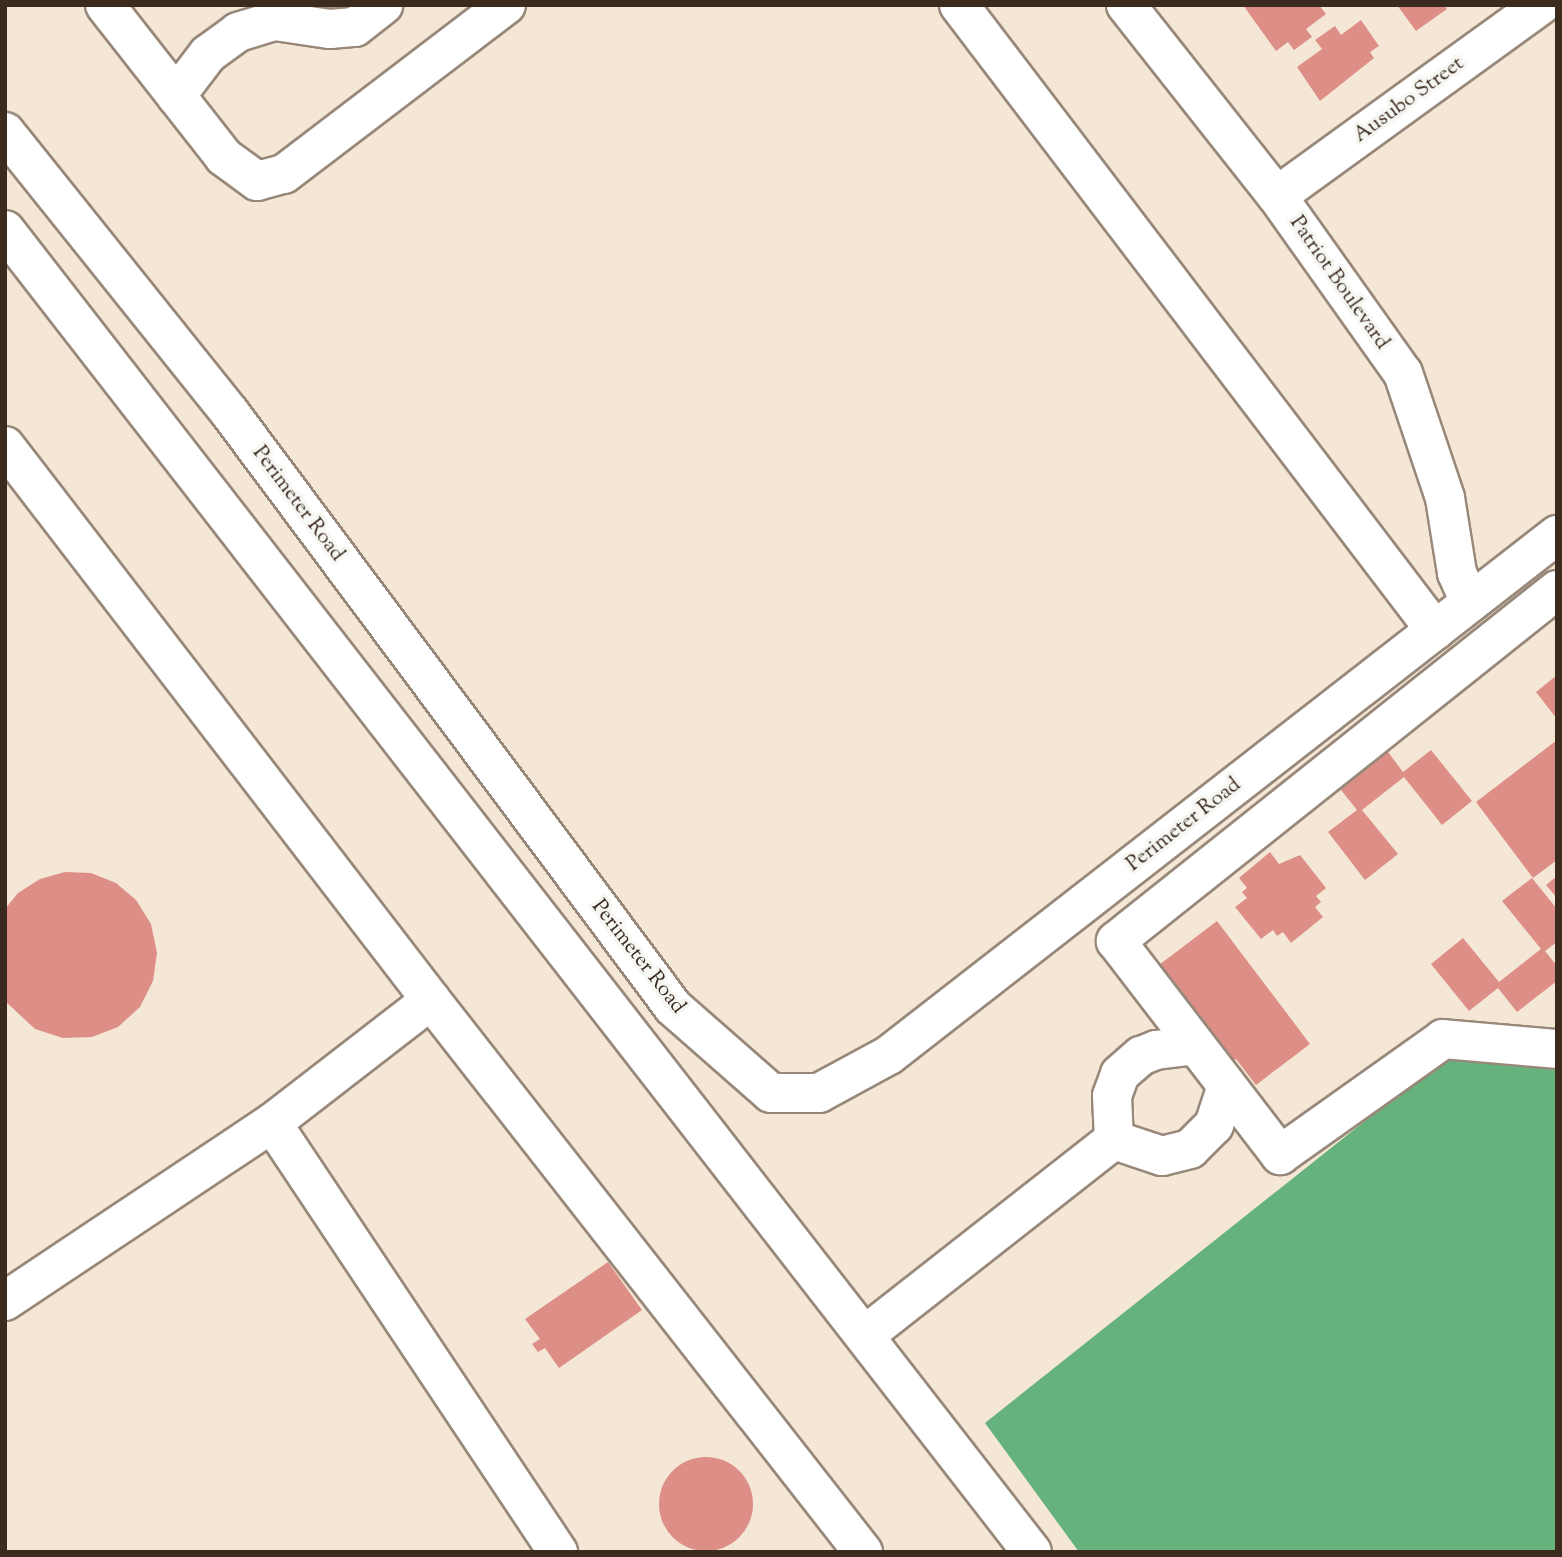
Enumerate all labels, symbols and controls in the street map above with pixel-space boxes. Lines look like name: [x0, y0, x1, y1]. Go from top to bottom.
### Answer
street label: Ausubo Street: [1349, 52, 1469, 148]
street label: Patriot Boulevard: [1284, 211, 1394, 355]
street label: Perimeter Road: [246, 441, 350, 567]
street label: Perimeter Road: [1122, 773, 1246, 877]
street label: Perimeter Road: [586, 895, 690, 1019]

